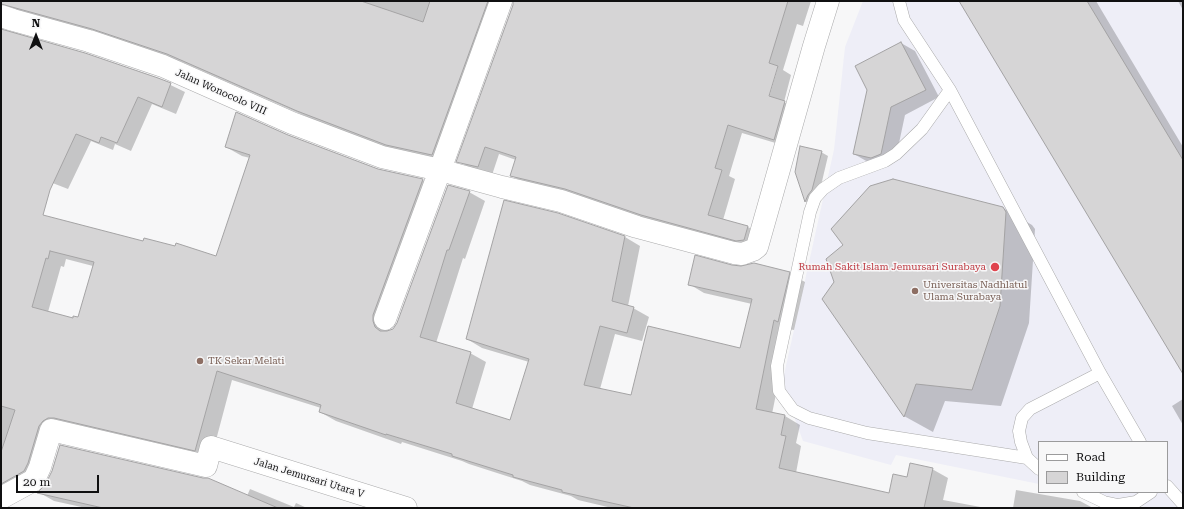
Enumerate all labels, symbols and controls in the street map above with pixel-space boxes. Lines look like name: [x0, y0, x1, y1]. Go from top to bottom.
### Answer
north arrow: [16, 16, 56, 56]
text: N: [32, 17, 40, 30]
street label: Jalan Wonocolo VIII: [174, 66, 268, 118]
place label: Rumah Sakit Islam Jemursari Surabaya: [798, 261, 986, 273]
marker: Rumah Sakit Islam Jemursari Surabaya: [989, 261, 1001, 273]
place label: Universitas Nadhlatul Ulama Surabaya: [923, 279, 1027, 302]
marker: Universitas Nadhlatul Ulama Surabaya: [910, 286, 920, 296]
place label: TK Sekar Melati: [208, 355, 284, 367]
marker: TK Sekar Melati: [195, 356, 205, 366]
legend: [1038, 441, 1168, 493]
text: Road: [1076, 450, 1105, 464]
street label: Jalan Jemursari Utara V: [252, 456, 366, 500]
scale bar: [18, 467, 101, 493]
text: Building: [1076, 470, 1125, 484]
text: 20 m: [23, 475, 50, 489]

